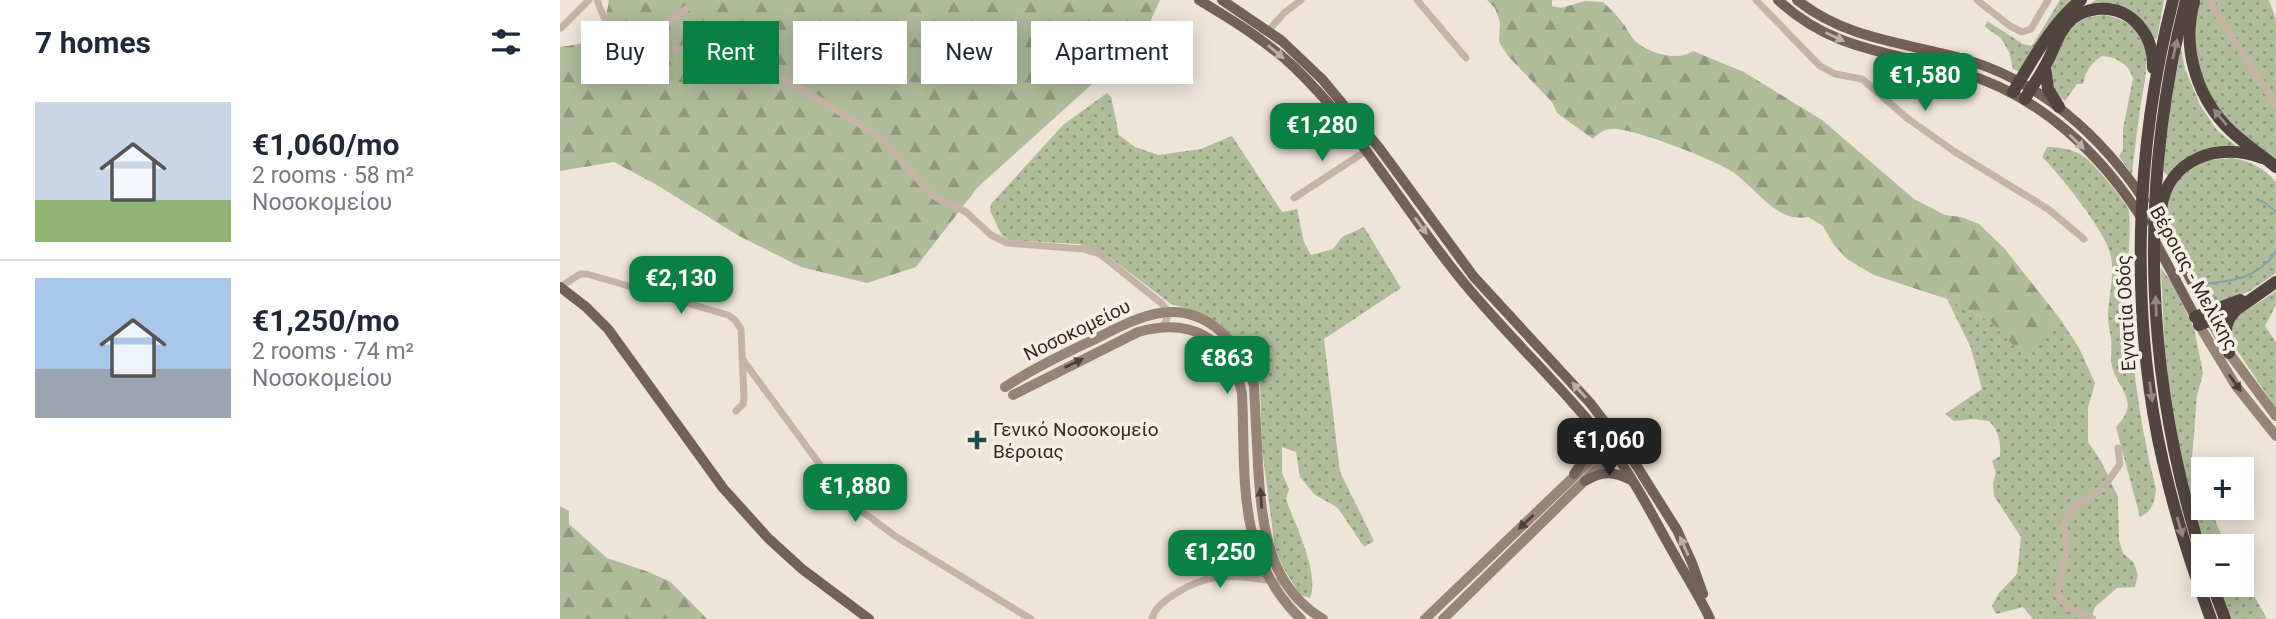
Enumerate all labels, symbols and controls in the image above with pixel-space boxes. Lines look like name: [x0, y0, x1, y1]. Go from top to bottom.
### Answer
chip: Buy: [581, 21, 669, 84]
chip: Rent: [683, 21, 779, 84]
chip: Filters: [793, 21, 907, 84]
chip: New: [921, 21, 1017, 84]
chip: Apartment: [1031, 21, 1193, 84]
icon: filters: [487, 23, 525, 61]
text: 7 homes: [35, 25, 151, 60]
one-way arrow: [1825, 31, 1845, 43]
one-way arrow: [2170, 38, 2181, 60]
one-way arrow: [1266, 44, 1284, 59]
pin: €1,580: [1868, 54, 1982, 113]
text: €1,580: [1889, 62, 1961, 89]
pin: €1,280: [1265, 104, 1379, 163]
one-way arrow: [2212, 109, 2227, 127]
text: €1,280: [1286, 112, 1358, 139]
text: €1,060/mo: [252, 127, 400, 162]
icon: home: [91, 130, 175, 214]
one-way arrow: [2069, 133, 2086, 150]
text: 2 rooms · 58 m²: [252, 162, 414, 189]
text: Νοσοκομείου: [252, 189, 392, 216]
street label: Βέροιας - Μελίκης: [2145, 202, 2243, 354]
one-way arrow: [1414, 217, 1428, 235]
street label: Εγνατία Οδός: [2111, 254, 2141, 372]
pin: €2,130: [624, 256, 738, 316]
text: €2,130: [645, 265, 717, 292]
street label: Νοσοκομείου: [1020, 294, 1134, 366]
one-way arrow: [2150, 295, 2161, 317]
text: €1,250/mo: [252, 303, 400, 338]
icon: home: [91, 306, 175, 390]
pin: €863: [1186, 336, 1268, 396]
text: 2 rooms · 74 m²: [252, 338, 414, 365]
text: €863: [1201, 345, 1253, 372]
one-way arrow: [1064, 358, 1084, 369]
text: Νοσοκομείου: [252, 365, 392, 392]
one-way arrow: [2227, 374, 2241, 392]
one-way arrow: [2145, 381, 2156, 403]
one-way arrow: [1571, 382, 1587, 399]
place label: Γενικό Νοσοκομείο Βέροιας: [993, 418, 1159, 463]
pin: €1,060: [1552, 419, 1666, 478]
text: €1,060: [1573, 427, 1645, 454]
marker: Γενικό Νοσοκομείο Βέροιας: [967, 430, 987, 450]
map controls: [2191, 457, 2254, 597]
button: +: [2191, 457, 2254, 520]
pin: €1,880: [798, 464, 912, 524]
text: €1,880: [819, 473, 891, 500]
one-way arrow: [1255, 487, 1266, 509]
one-way arrow: [1517, 513, 1534, 530]
one-way arrow: [2175, 517, 2186, 539]
pin: €1,250: [1163, 530, 1277, 590]
button: −: [2191, 534, 2254, 597]
one-way arrow: [1678, 536, 1690, 556]
text: €1,250: [1184, 539, 1256, 566]

